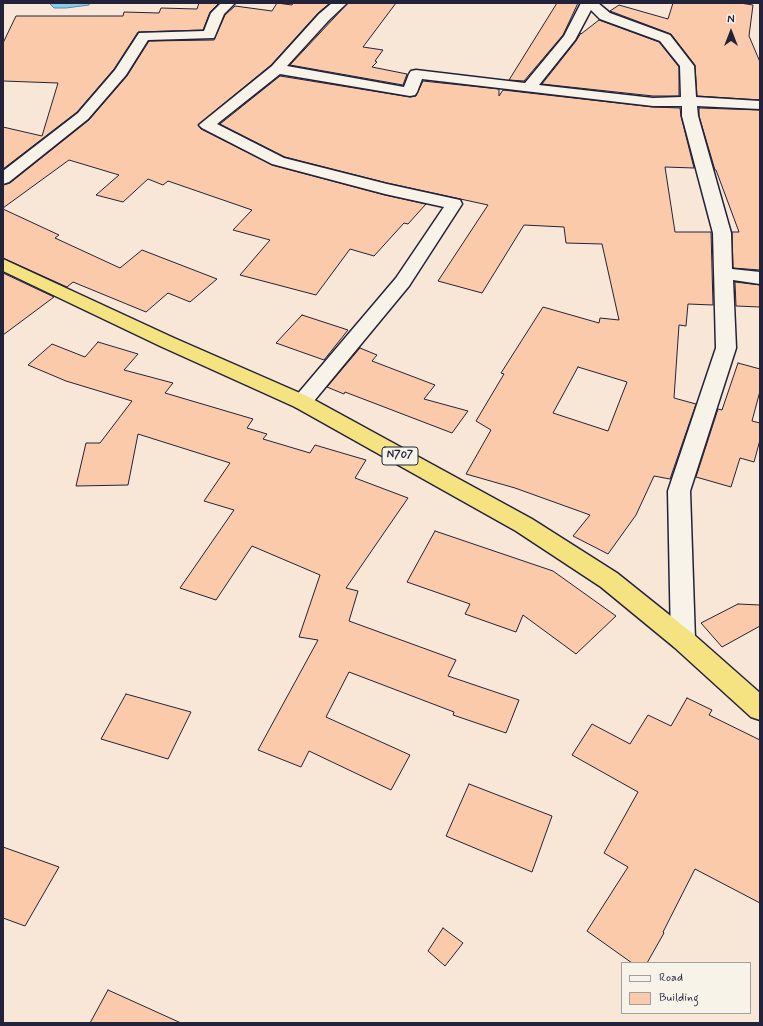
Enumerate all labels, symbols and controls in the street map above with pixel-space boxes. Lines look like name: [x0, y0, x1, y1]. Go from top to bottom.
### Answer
north arrow: [711, 12, 751, 52]
text: N: [727, 13, 735, 27]
road number: N707: [382, 447, 418, 465]
legend: [621, 962, 751, 1014]
text: Road: [659, 970, 683, 986]
text: Building: [659, 990, 699, 1006]

